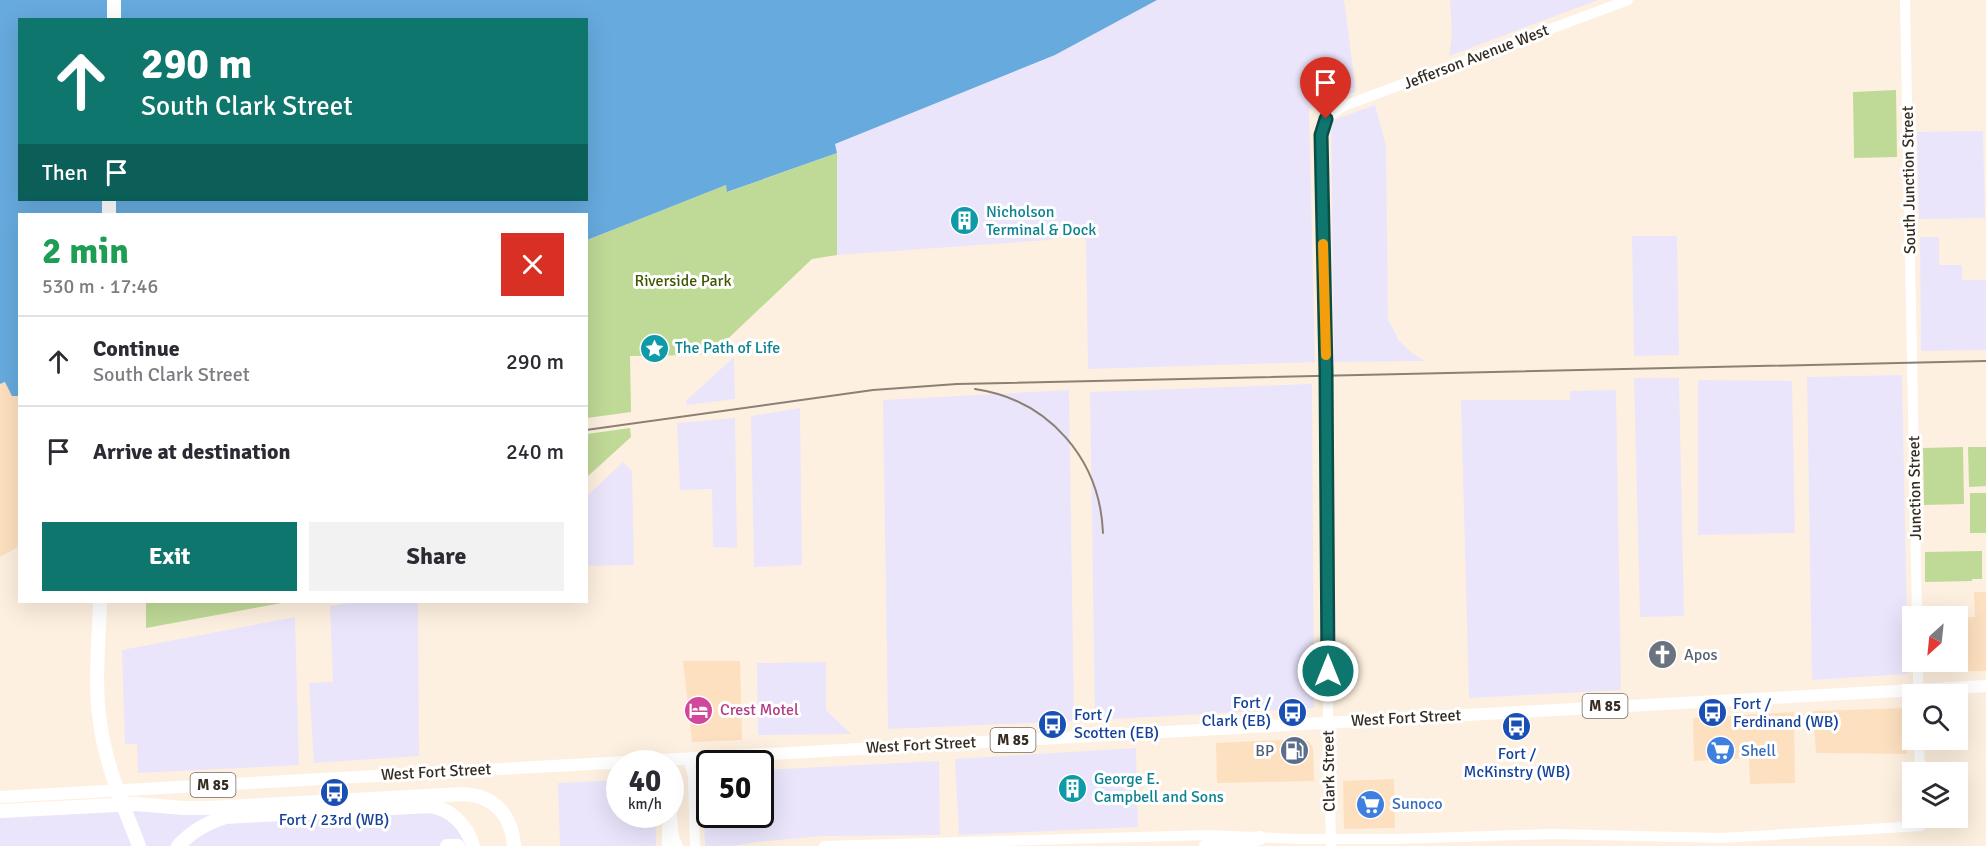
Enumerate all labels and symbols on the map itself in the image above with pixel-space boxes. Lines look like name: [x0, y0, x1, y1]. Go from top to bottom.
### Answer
street label: Jefferson Avenue West: [1401, 20, 1552, 94]
pin: [1300, 57, 1351, 119]
street label: South Junction Street: [1898, 105, 1920, 254]
place label: Nicholson Terminal & Dock: [986, 202, 1096, 240]
building icon: Nicholson Terminal & Dock: [949, 205, 981, 237]
park label: Riverside Park: [635, 271, 731, 291]
place icon: The Path of Life: [638, 332, 670, 364]
place label: The Path of Life: [675, 338, 780, 358]
street label: Junction Street: [1904, 435, 1926, 540]
north arrow: [1902, 606, 1968, 672]
position arrow: [1296, 639, 1360, 703]
church icon: Apos: [1647, 639, 1679, 671]
place label: Apos: [1684, 645, 1718, 665]
place label: Fort / Clark (EB): [1202, 693, 1271, 731]
hotel icon: Crest Motel: [683, 694, 715, 726]
road number: M 85: [1582, 694, 1628, 718]
place label: Fort / Ferdinand (WB): [1733, 694, 1839, 732]
bus stop icon: Fort / Clark (EB): [1276, 696, 1308, 728]
bus stop icon: Fort / Ferdinand (WB): [1696, 697, 1728, 729]
place label: Crest Motel: [720, 700, 799, 720]
place label: Fort / Scotten (EB): [1074, 705, 1159, 743]
street label: West Fort Street: [1350, 705, 1462, 731]
bus stop icon: Fort / Scotten (EB): [1037, 708, 1069, 740]
bus stop icon: Fort / McKinstry (WB): [1501, 710, 1533, 742]
road number: M 85: [990, 728, 1036, 752]
street label: Clark Street: [1318, 730, 1340, 812]
street label: West Fort Street: [865, 732, 977, 758]
fuel station icon: BP: [1279, 735, 1311, 767]
supermarket icon: Shell: [1704, 735, 1736, 767]
place label: BP: [1255, 741, 1274, 761]
place label: Shell: [1741, 741, 1776, 761]
place label: Fort / McKinstry (WB): [1464, 744, 1570, 782]
speed limit sign: 50: [696, 750, 774, 828]
street label: West Fort Street: [380, 759, 492, 785]
place label: George E. Campbell and Sons: [1094, 769, 1224, 807]
building icon: George E. Campbell and Sons: [1057, 772, 1089, 804]
road number: M 85: [190, 773, 236, 797]
bus stop icon: Fort / 23rd (WB): [318, 776, 350, 808]
supermarket icon: Sunoco: [1355, 788, 1387, 820]
place label: Sunoco: [1392, 794, 1442, 814]
place label: Fort / 23rd (WB): [279, 810, 389, 830]

